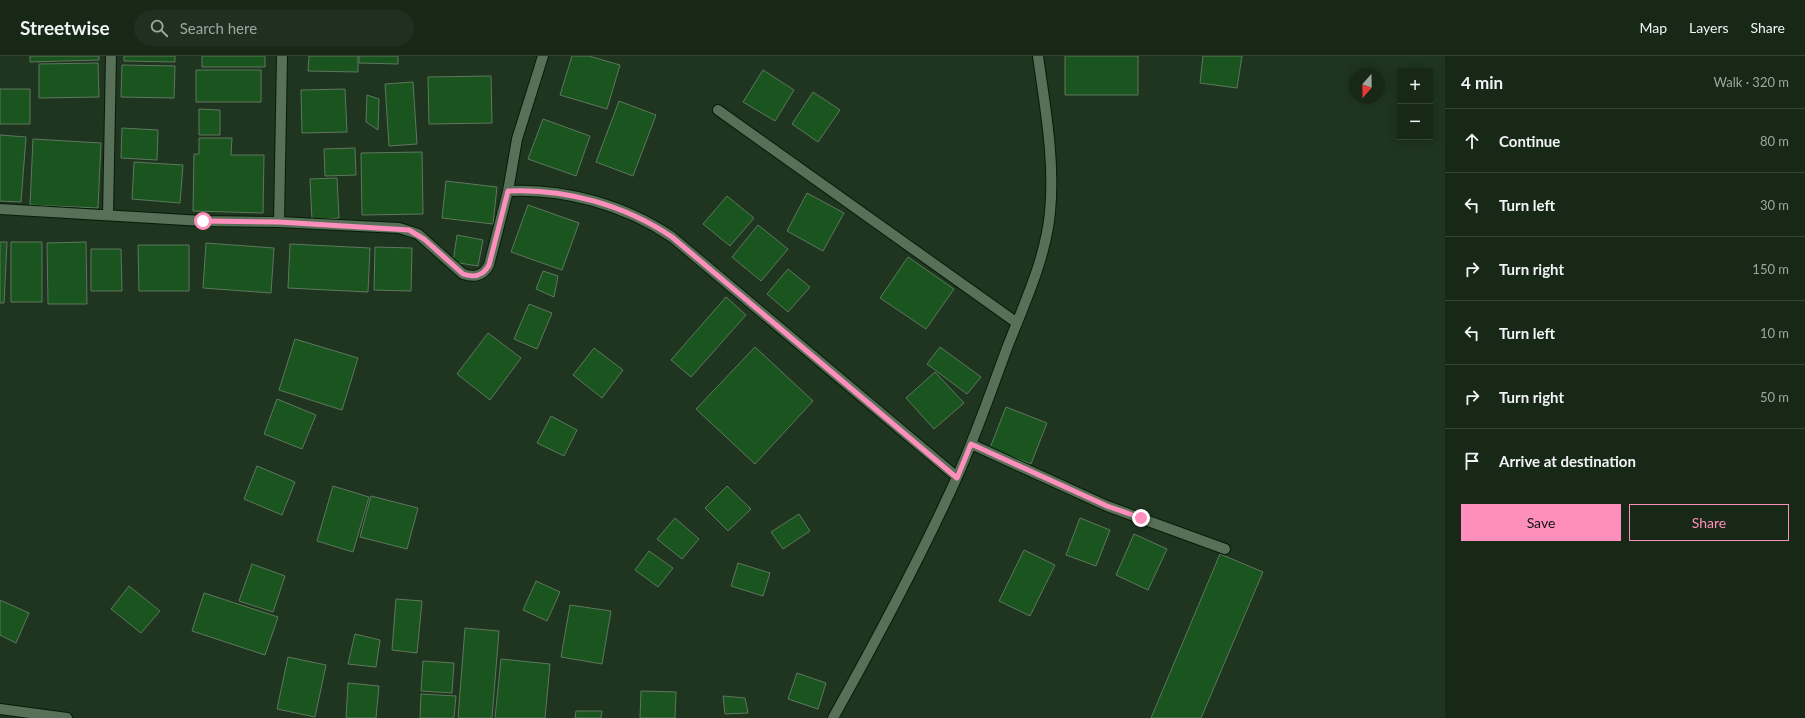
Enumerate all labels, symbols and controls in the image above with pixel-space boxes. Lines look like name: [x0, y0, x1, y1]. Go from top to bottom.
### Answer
search box: [134, 10, 414, 46]
text: Streetwise: [20, 16, 110, 39]
icon: search: [148, 17, 170, 39]
text: Search here: [180, 19, 257, 37]
text: Map: [1639, 19, 1667, 36]
text: Layers: [1689, 19, 1729, 36]
text: Share: [1751, 19, 1785, 36]
north arrow: [1349, 68, 1385, 104]
map controls: [1397, 68, 1433, 140]
button: +: [1397, 68, 1433, 104]
text: 4 min: [1461, 72, 1503, 93]
text: Walk · 320 m: [1713, 74, 1789, 90]
button: −: [1397, 104, 1433, 140]
icon: ahead: [1461, 130, 1483, 152]
text: Continue: [1499, 132, 1560, 150]
text: 80 m: [1760, 133, 1789, 149]
icon: left: [1461, 194, 1483, 216]
text: Turn left: [1499, 196, 1555, 214]
text: 30 m: [1760, 197, 1789, 213]
route start: [194, 212, 212, 230]
icon: right: [1461, 258, 1483, 280]
text: Turn right: [1499, 260, 1564, 278]
text: 150 m: [1752, 261, 1789, 277]
icon: left: [1461, 322, 1483, 344]
text: Turn left: [1499, 324, 1555, 342]
text: 10 m: [1760, 325, 1789, 341]
icon: right: [1461, 386, 1483, 408]
text: Turn right: [1499, 388, 1564, 406]
text: 50 m: [1760, 389, 1789, 405]
icon: arrive: [1461, 450, 1483, 472]
text: Arrive at destination: [1499, 452, 1636, 470]
button: Save: [1461, 504, 1621, 541]
button: Share: [1629, 504, 1789, 541]
route end: [1132, 509, 1150, 527]

